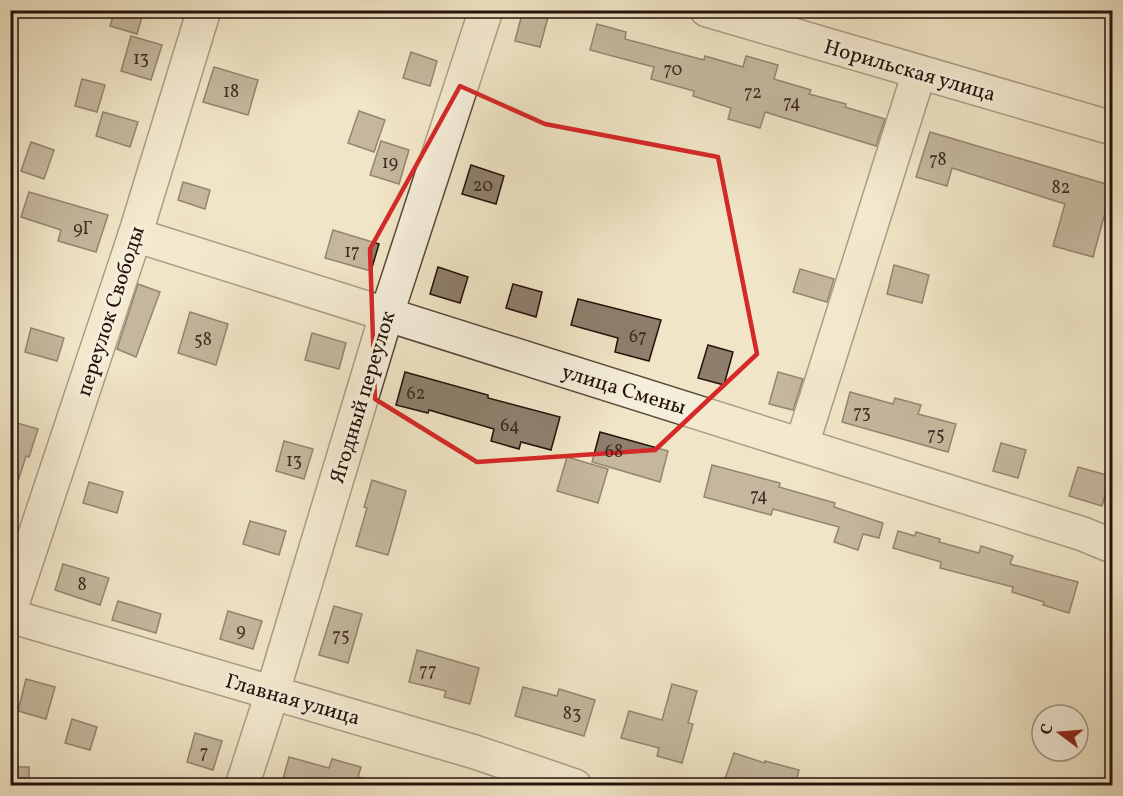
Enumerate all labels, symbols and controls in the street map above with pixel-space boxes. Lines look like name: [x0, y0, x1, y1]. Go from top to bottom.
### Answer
street label: Норильская улица: [820, 33, 999, 110]
house number: 13: [133, 47, 149, 72]
house number: 70: [664, 58, 683, 83]
house number: 18: [223, 80, 239, 105]
house number: 72: [744, 81, 762, 106]
house number: 74: [783, 91, 801, 116]
house number: 78: [929, 148, 947, 173]
house number: 19: [382, 151, 398, 176]
house number: 20: [473, 174, 493, 199]
house number: 82: [1052, 176, 1070, 201]
house number: 9Г: [73, 217, 93, 242]
street label: переулок Свободы: [70, 223, 153, 400]
house number: 17: [344, 240, 360, 265]
street label: Ягодный переулок: [323, 308, 403, 487]
house number: 67: [629, 325, 647, 350]
house number: 58: [194, 328, 212, 353]
street label: улица Смены: [558, 358, 689, 423]
house number: 62: [407, 382, 425, 407]
house number: 73: [853, 401, 871, 426]
house number: 64: [500, 414, 520, 439]
house number: 75: [927, 423, 945, 448]
house number: 68: [605, 440, 623, 465]
house number: 13: [286, 449, 302, 474]
house number: 74: [750, 484, 768, 509]
house number: 8: [77, 573, 87, 598]
house number: 9: [236, 619, 246, 644]
house number: 75: [332, 624, 350, 649]
house number: 77: [419, 659, 437, 684]
street label: Главная улица: [222, 667, 363, 734]
house number: 83: [563, 702, 581, 727]
north arrow: [1030, 703, 1090, 763]
text: С: [1036, 721, 1059, 737]
house number: 7: [200, 741, 208, 766]

